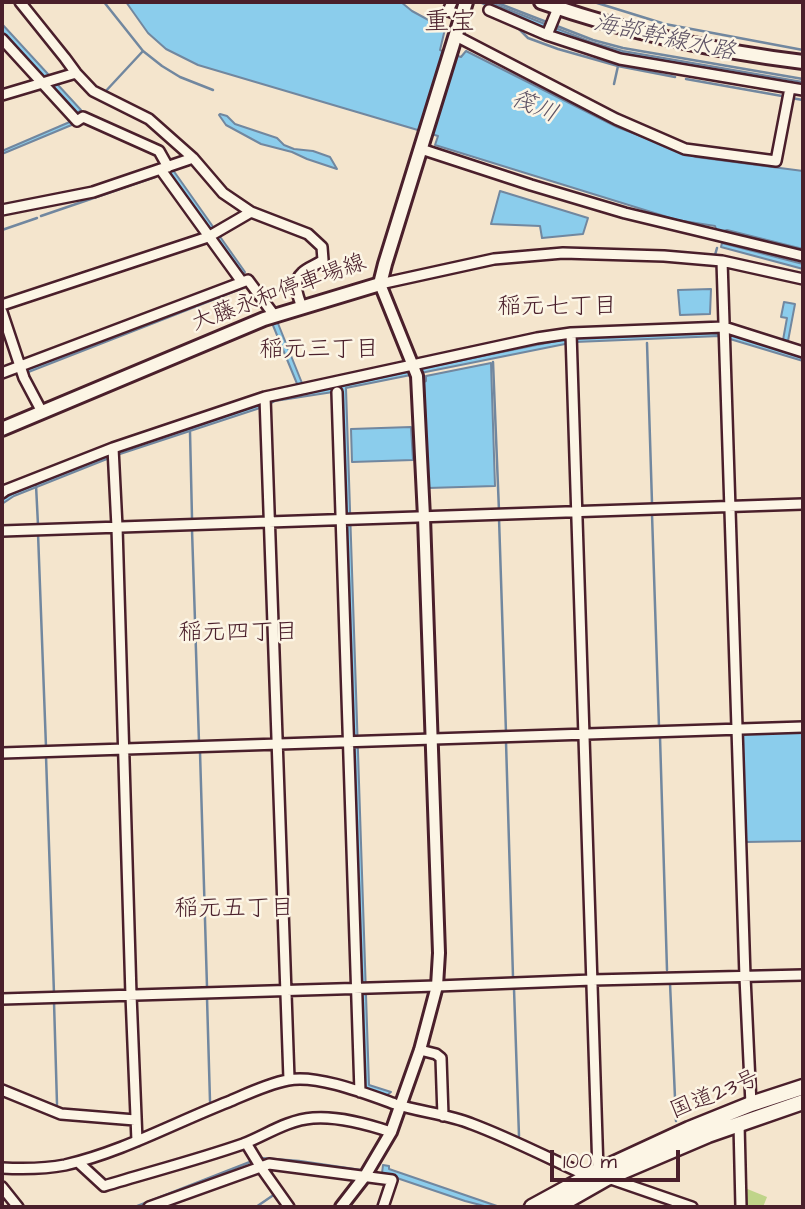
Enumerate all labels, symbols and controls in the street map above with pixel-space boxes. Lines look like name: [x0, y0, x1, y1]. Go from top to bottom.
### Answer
district label: 重宝: [424, 8, 476, 40]
water label: 海部幹線水路: [591, 10, 737, 68]
water label: 筏川: [506, 86, 562, 130]
street label: 大藤永和停車場線: [188, 250, 370, 338]
district label: 稲元七丁目: [497, 294, 617, 322]
district label: 稲元三丁目: [259, 337, 379, 365]
district label: 稲元四丁目: [178, 620, 298, 648]
district label: 稲元五丁目: [174, 896, 294, 924]
street label: 国道23号: [666, 1066, 764, 1126]
scale bar: [553, 1136, 682, 1180]
text: 100 m: [563, 1147, 617, 1176]

